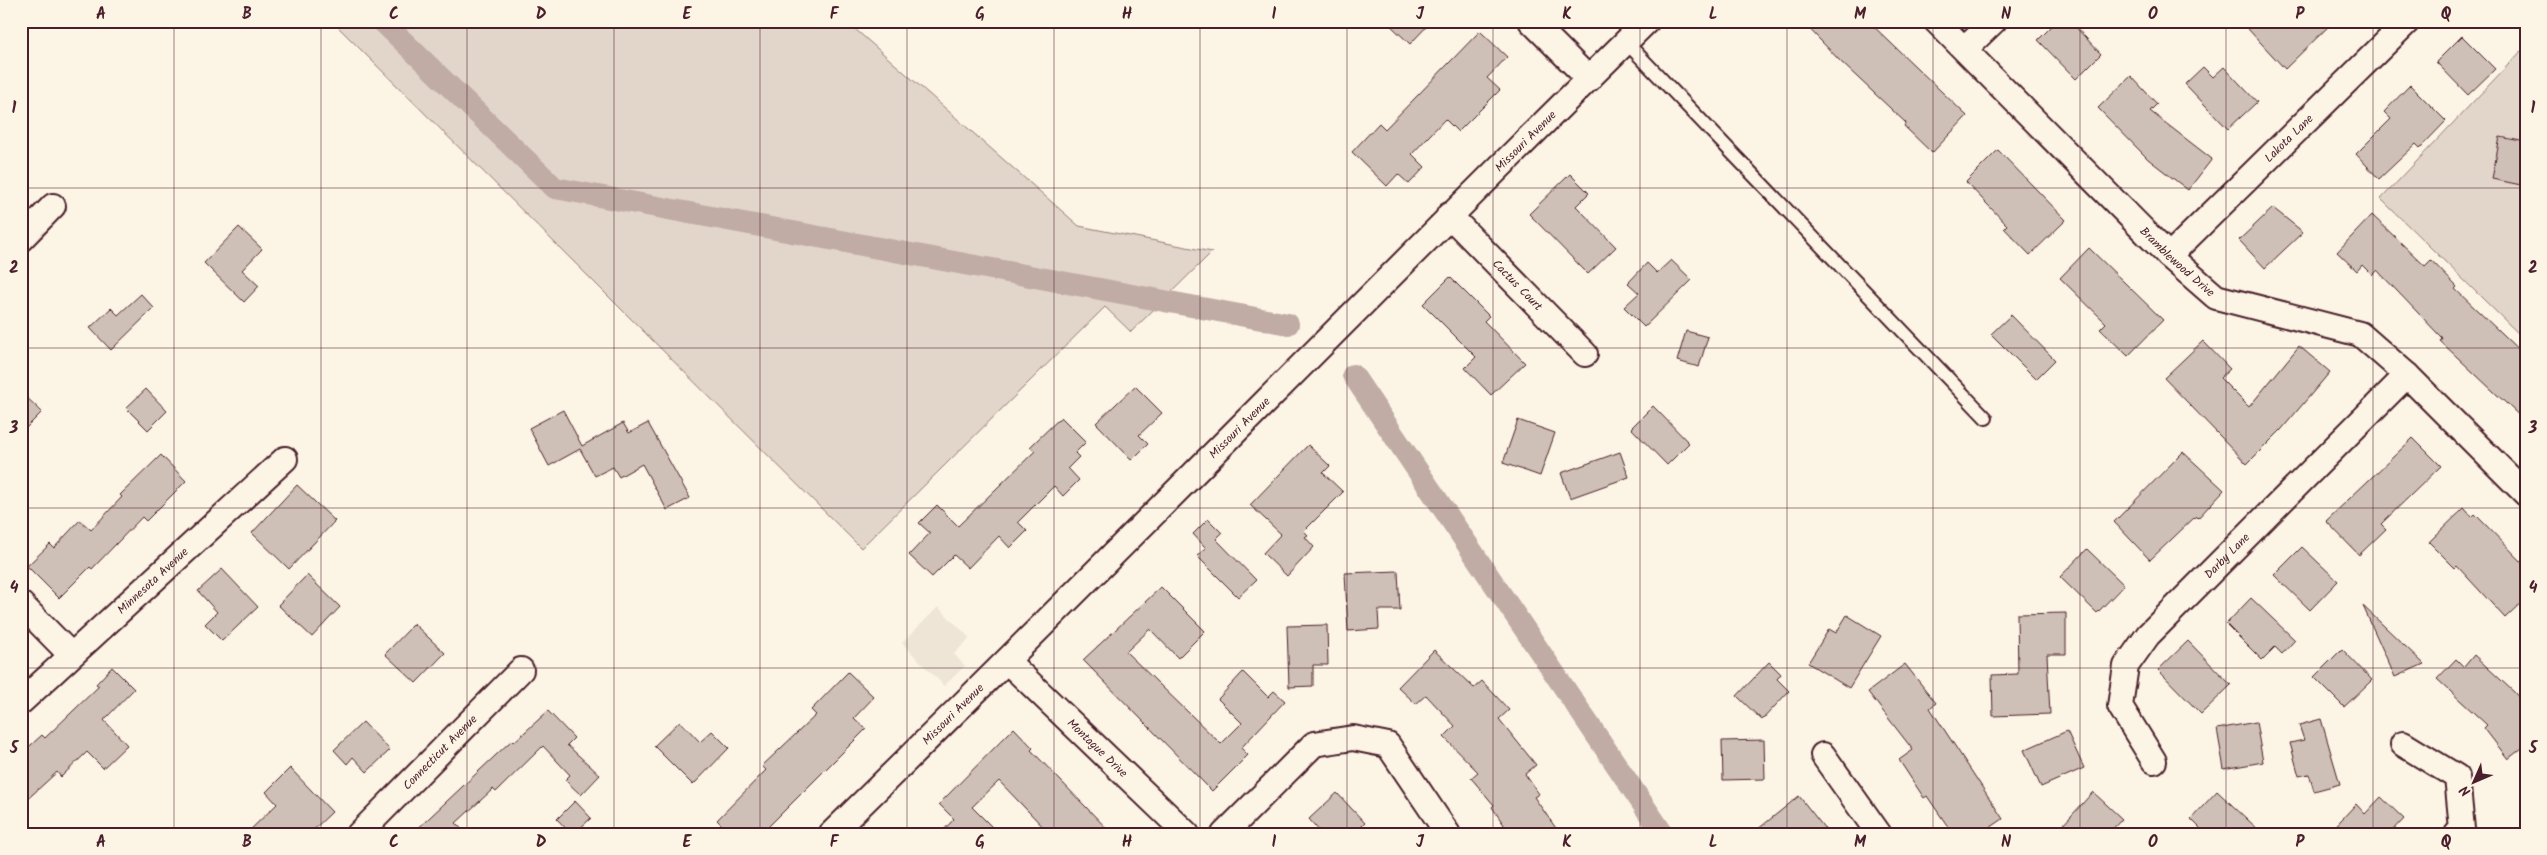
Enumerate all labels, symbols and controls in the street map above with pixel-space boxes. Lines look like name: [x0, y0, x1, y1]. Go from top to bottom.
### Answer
text: A: [96, 2, 106, 27]
text: B: [242, 2, 252, 27]
text: C: [389, 2, 399, 27]
text: D: [536, 2, 547, 27]
text: E: [683, 2, 693, 27]
text: F: [830, 2, 840, 27]
text: G: [975, 2, 985, 27]
text: H: [1122, 2, 1132, 27]
text: I: [1272, 2, 1277, 27]
text: J: [1416, 2, 1425, 27]
text: K: [1562, 2, 1572, 27]
text: L: [1709, 2, 1717, 27]
text: M: [1854, 2, 1867, 27]
text: N: [2001, 2, 2011, 27]
text: O: [2148, 2, 2158, 27]
text: P: [2296, 2, 2306, 27]
text: Q: [2441, 2, 2452, 27]
text: 1: [12, 96, 17, 121]
text: 1: [2531, 96, 2536, 121]
street label: Missouri Avenue: [1490, 106, 1562, 177]
street label: Lakota Lane: [2260, 110, 2318, 167]
street label: Bramblewood Drive: [2135, 223, 2219, 302]
street label: Cactus Court: [1487, 255, 1547, 316]
text: 2: [9, 256, 19, 281]
text: 2: [2528, 256, 2538, 281]
street label: Missouri Avenue: [1205, 392, 1275, 464]
text: 3: [9, 416, 19, 441]
text: 3: [2528, 416, 2538, 441]
street label: Darby Lane: [2200, 528, 2255, 583]
street label: Minnesota Avenue: [113, 543, 194, 619]
text: 4: [10, 576, 19, 601]
text: 4: [2529, 576, 2538, 601]
street label: Missouri Avenue: [918, 679, 989, 750]
street label: Connecticut Avenue: [398, 710, 482, 795]
street label: Montague Drive: [1062, 714, 1132, 783]
text: 5: [9, 736, 20, 761]
text: 5: [2528, 736, 2539, 761]
north arrow: [2450, 758, 2500, 808]
text: N: [2454, 779, 2476, 801]
text: A: [96, 830, 106, 855]
text: B: [242, 830, 252, 855]
text: C: [389, 830, 399, 855]
text: D: [536, 830, 547, 855]
text: E: [683, 830, 693, 855]
text: F: [830, 830, 840, 855]
text: G: [975, 830, 985, 855]
text: H: [1122, 830, 1132, 855]
text: I: [1272, 830, 1277, 855]
text: J: [1416, 830, 1425, 855]
text: K: [1562, 830, 1572, 855]
text: L: [1709, 830, 1717, 855]
text: M: [1854, 830, 1867, 855]
text: N: [2001, 830, 2011, 855]
text: O: [2148, 830, 2158, 855]
text: P: [2296, 830, 2306, 855]
text: Q: [2441, 830, 2452, 855]

